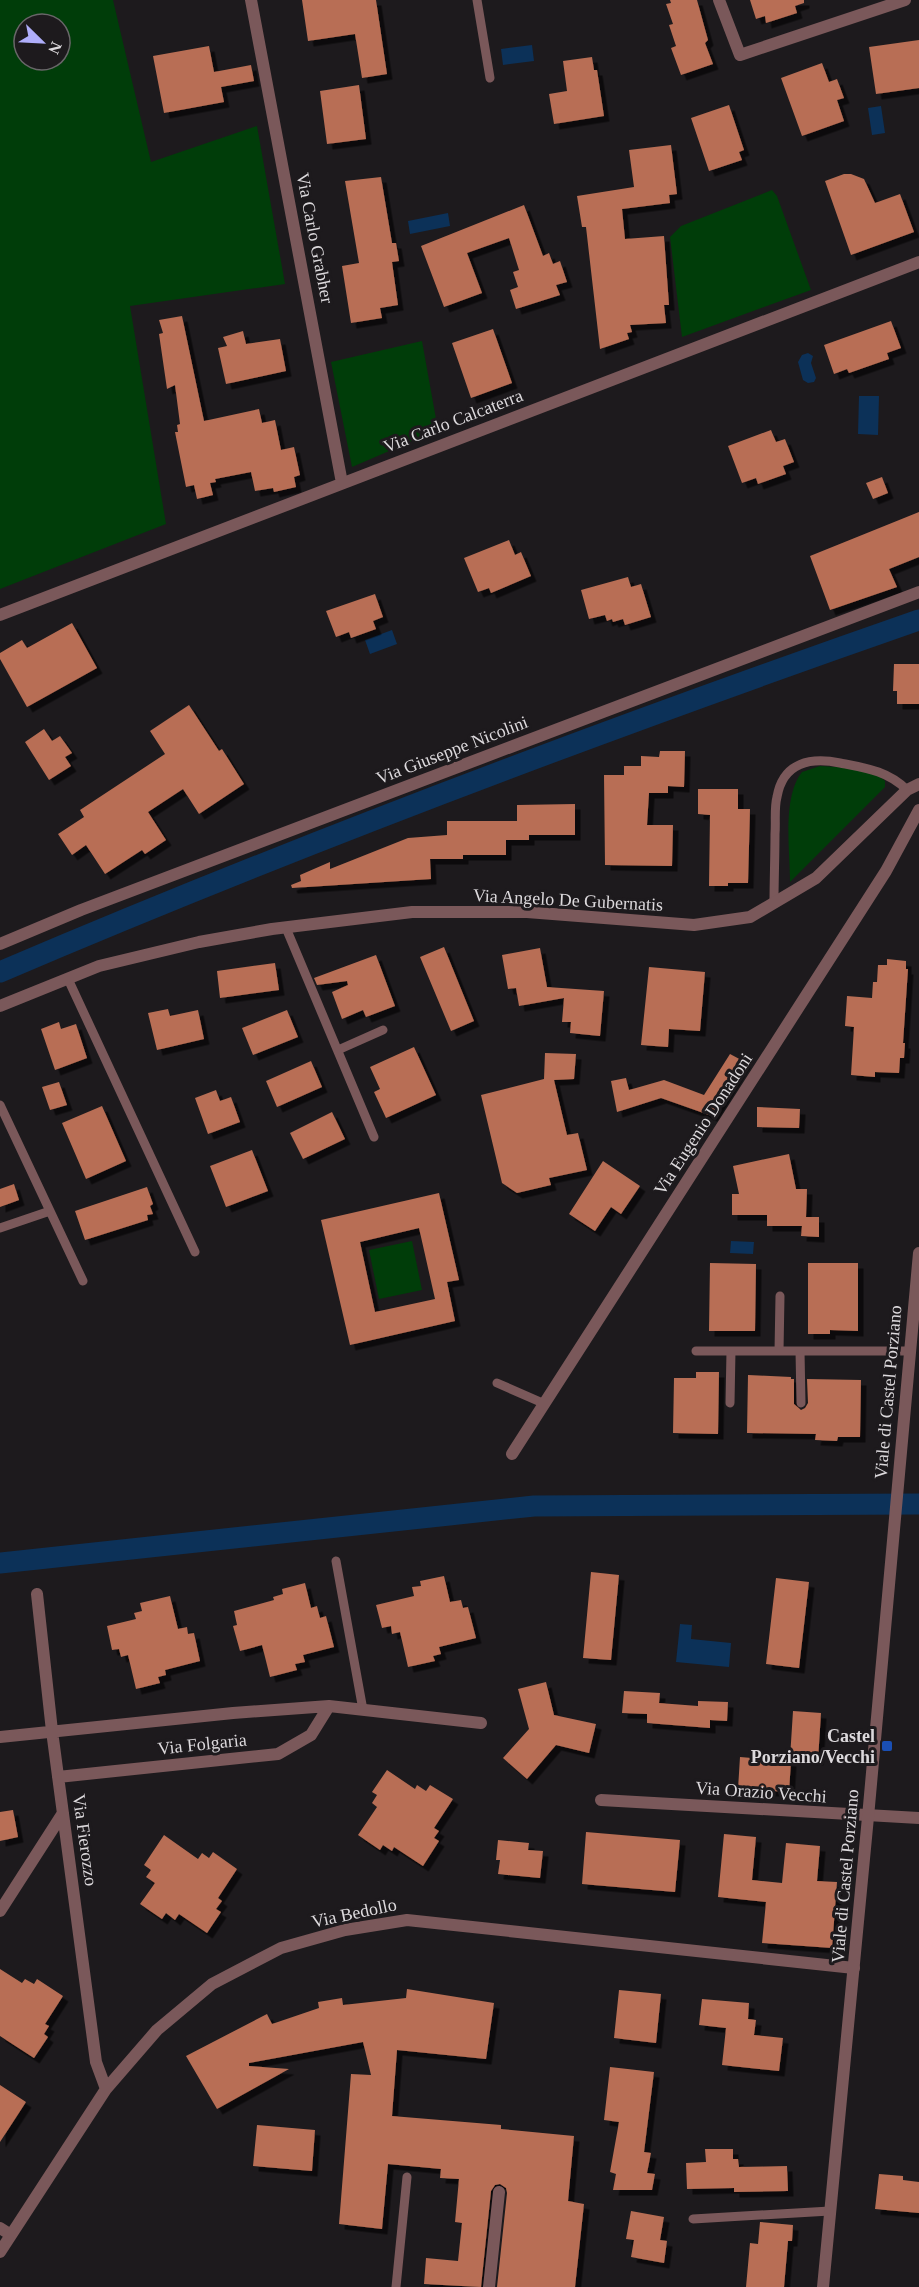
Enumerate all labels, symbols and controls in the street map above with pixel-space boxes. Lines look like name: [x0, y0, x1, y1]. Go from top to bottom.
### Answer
north arrow: [12, 12, 72, 72]
text: N: [45, 39, 65, 57]
street label: Via Carlo Grabher: [293, 171, 337, 305]
street label: Via Carlo Calcaterra: [380, 385, 526, 457]
street label: Via Giuseppe Nicolini: [373, 712, 531, 788]
street label: Via Angelo De Gubernatis: [472, 885, 664, 915]
street label: Via Eugenio Donadoni: [650, 1049, 756, 1199]
street label: Viale di Castel Porziano: [870, 1304, 906, 1480]
place label: Castel Porziano/Vecchi: [751, 1726, 875, 1767]
street label: Via Folgaria: [156, 1729, 248, 1759]
marker: Castel Porziano/Vecchi: [880, 1739, 894, 1753]
street label: Via Orazio Vecchi: [695, 1777, 827, 1807]
street label: Viale di Castel Porziano: [827, 1788, 863, 1964]
street label: Via Fierozzo: [69, 1793, 101, 1887]
street label: Via Bedollo: [310, 1894, 398, 1932]

